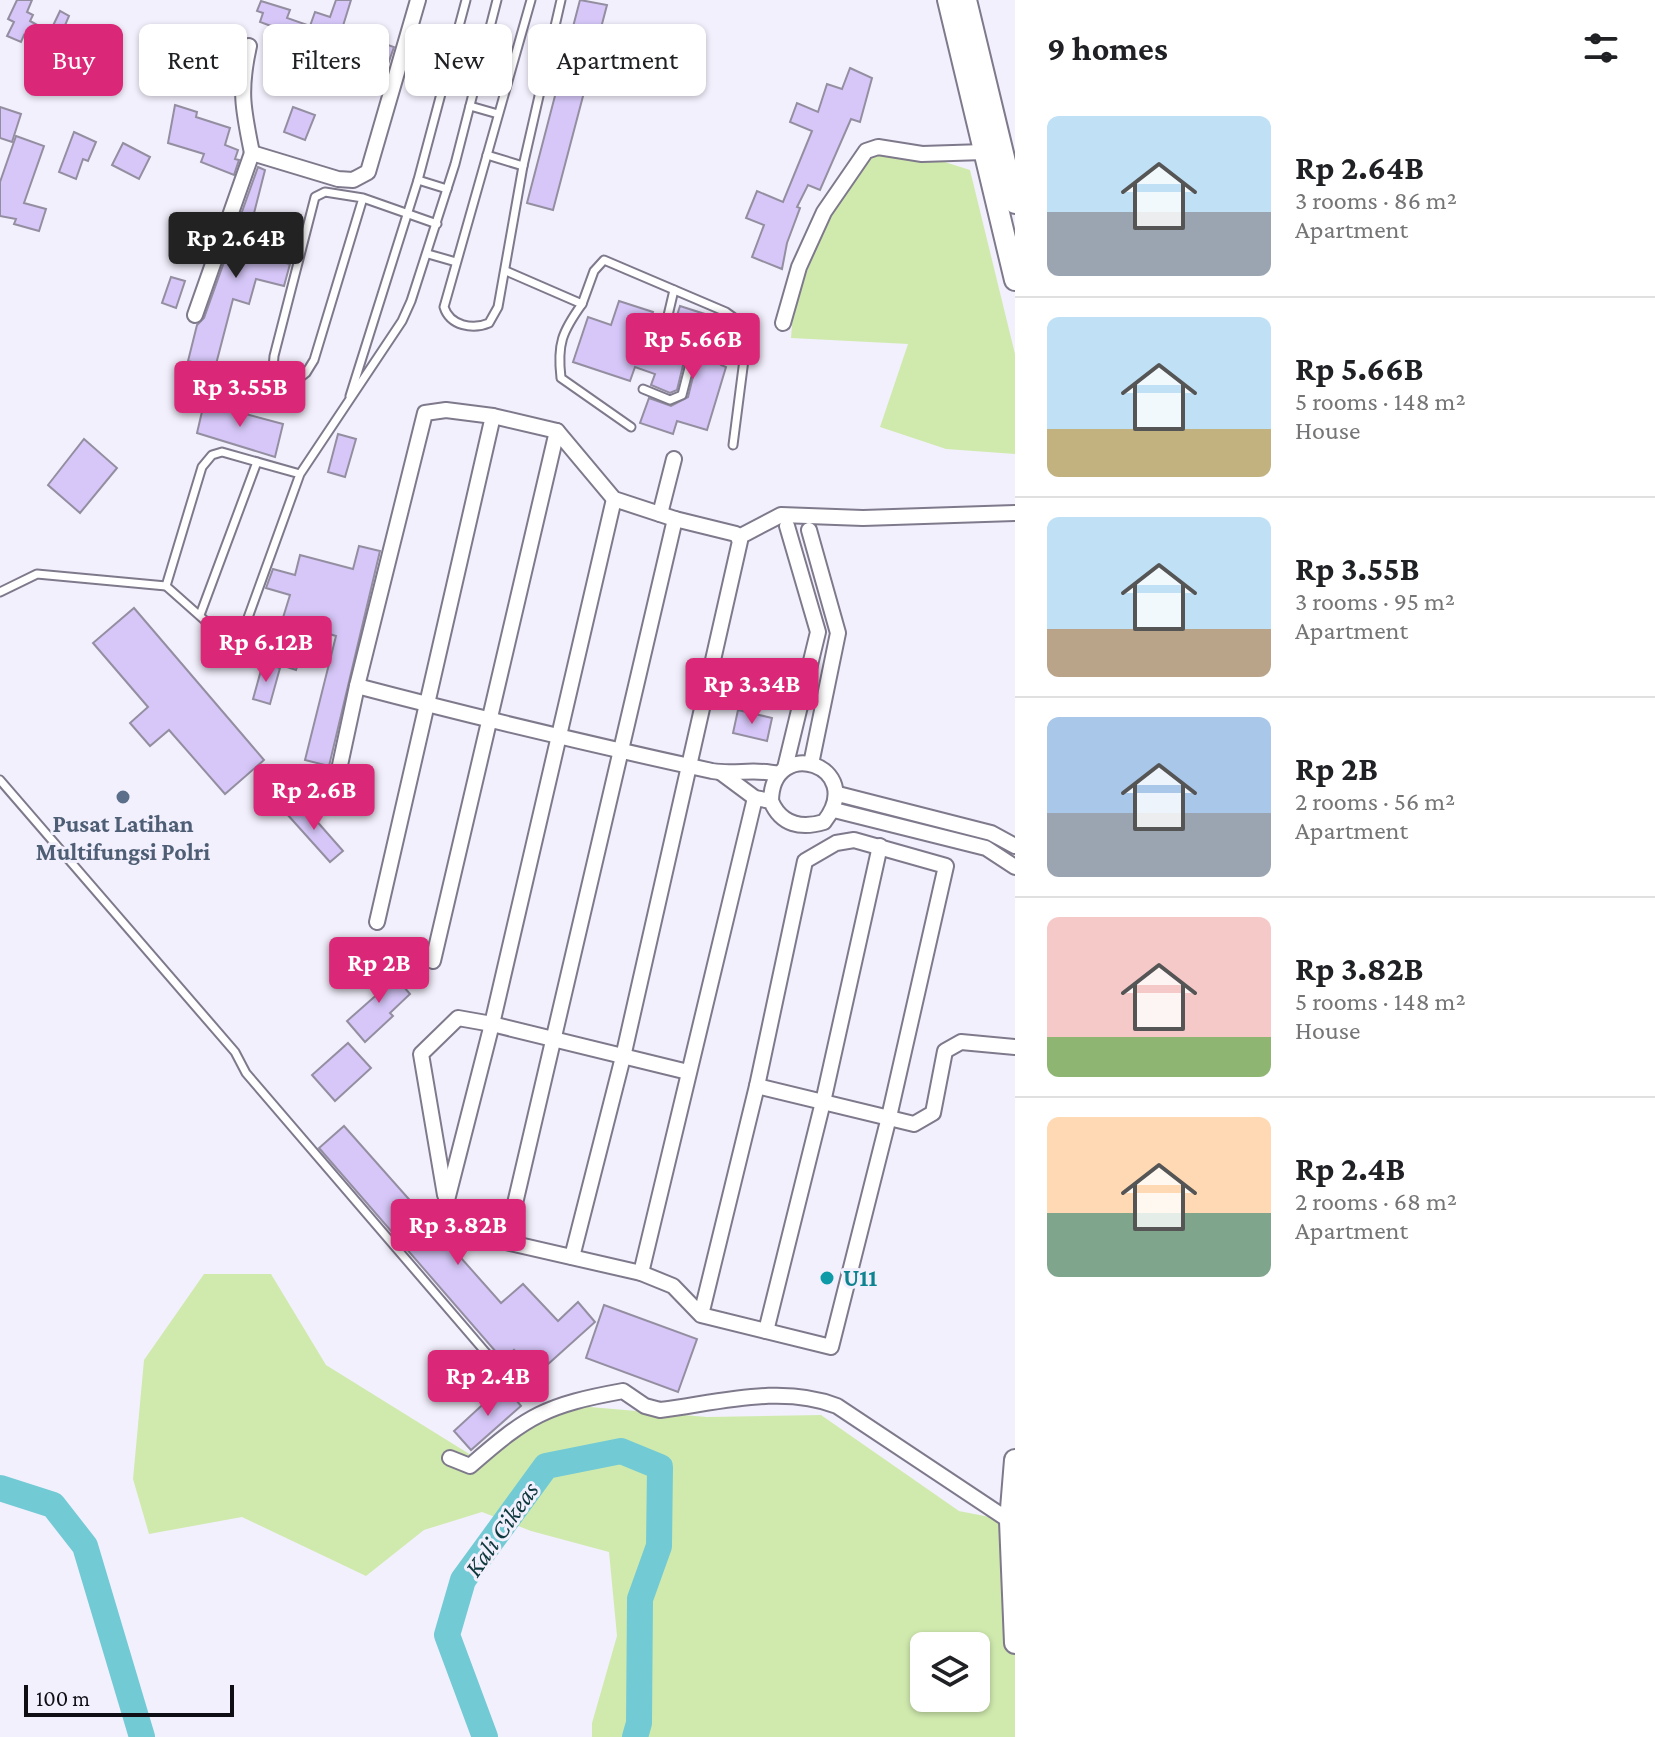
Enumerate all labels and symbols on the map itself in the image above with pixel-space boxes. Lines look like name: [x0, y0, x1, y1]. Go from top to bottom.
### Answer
pin: Rp 2.64B: [153, 212, 319, 280]
pin: Rp 5.66B: [610, 313, 776, 381]
pin: Rp 3.55B: [157, 361, 323, 429]
pin: Rp 6.12B: [183, 616, 349, 684]
pin: Rp 3.34B: [669, 658, 835, 726]
pin: Rp 2.6B: [240, 764, 388, 832]
marker: Pusat Latihan Multifungsi Polri: [114, 788, 132, 806]
place label: Pusat Latihan Multifungsi Polri: [36, 810, 210, 865]
pin: Rp 2B: [323, 937, 435, 1005]
pin: Rp 3.82B: [375, 1199, 541, 1267]
place label: U11: [843, 1264, 877, 1291]
marker: U11: [818, 1269, 836, 1287]
pin: Rp 2.4B: [414, 1350, 562, 1418]
water label: Kali Cikeas: [458, 1476, 544, 1582]
scale bar: [24, 1681, 234, 1717]

